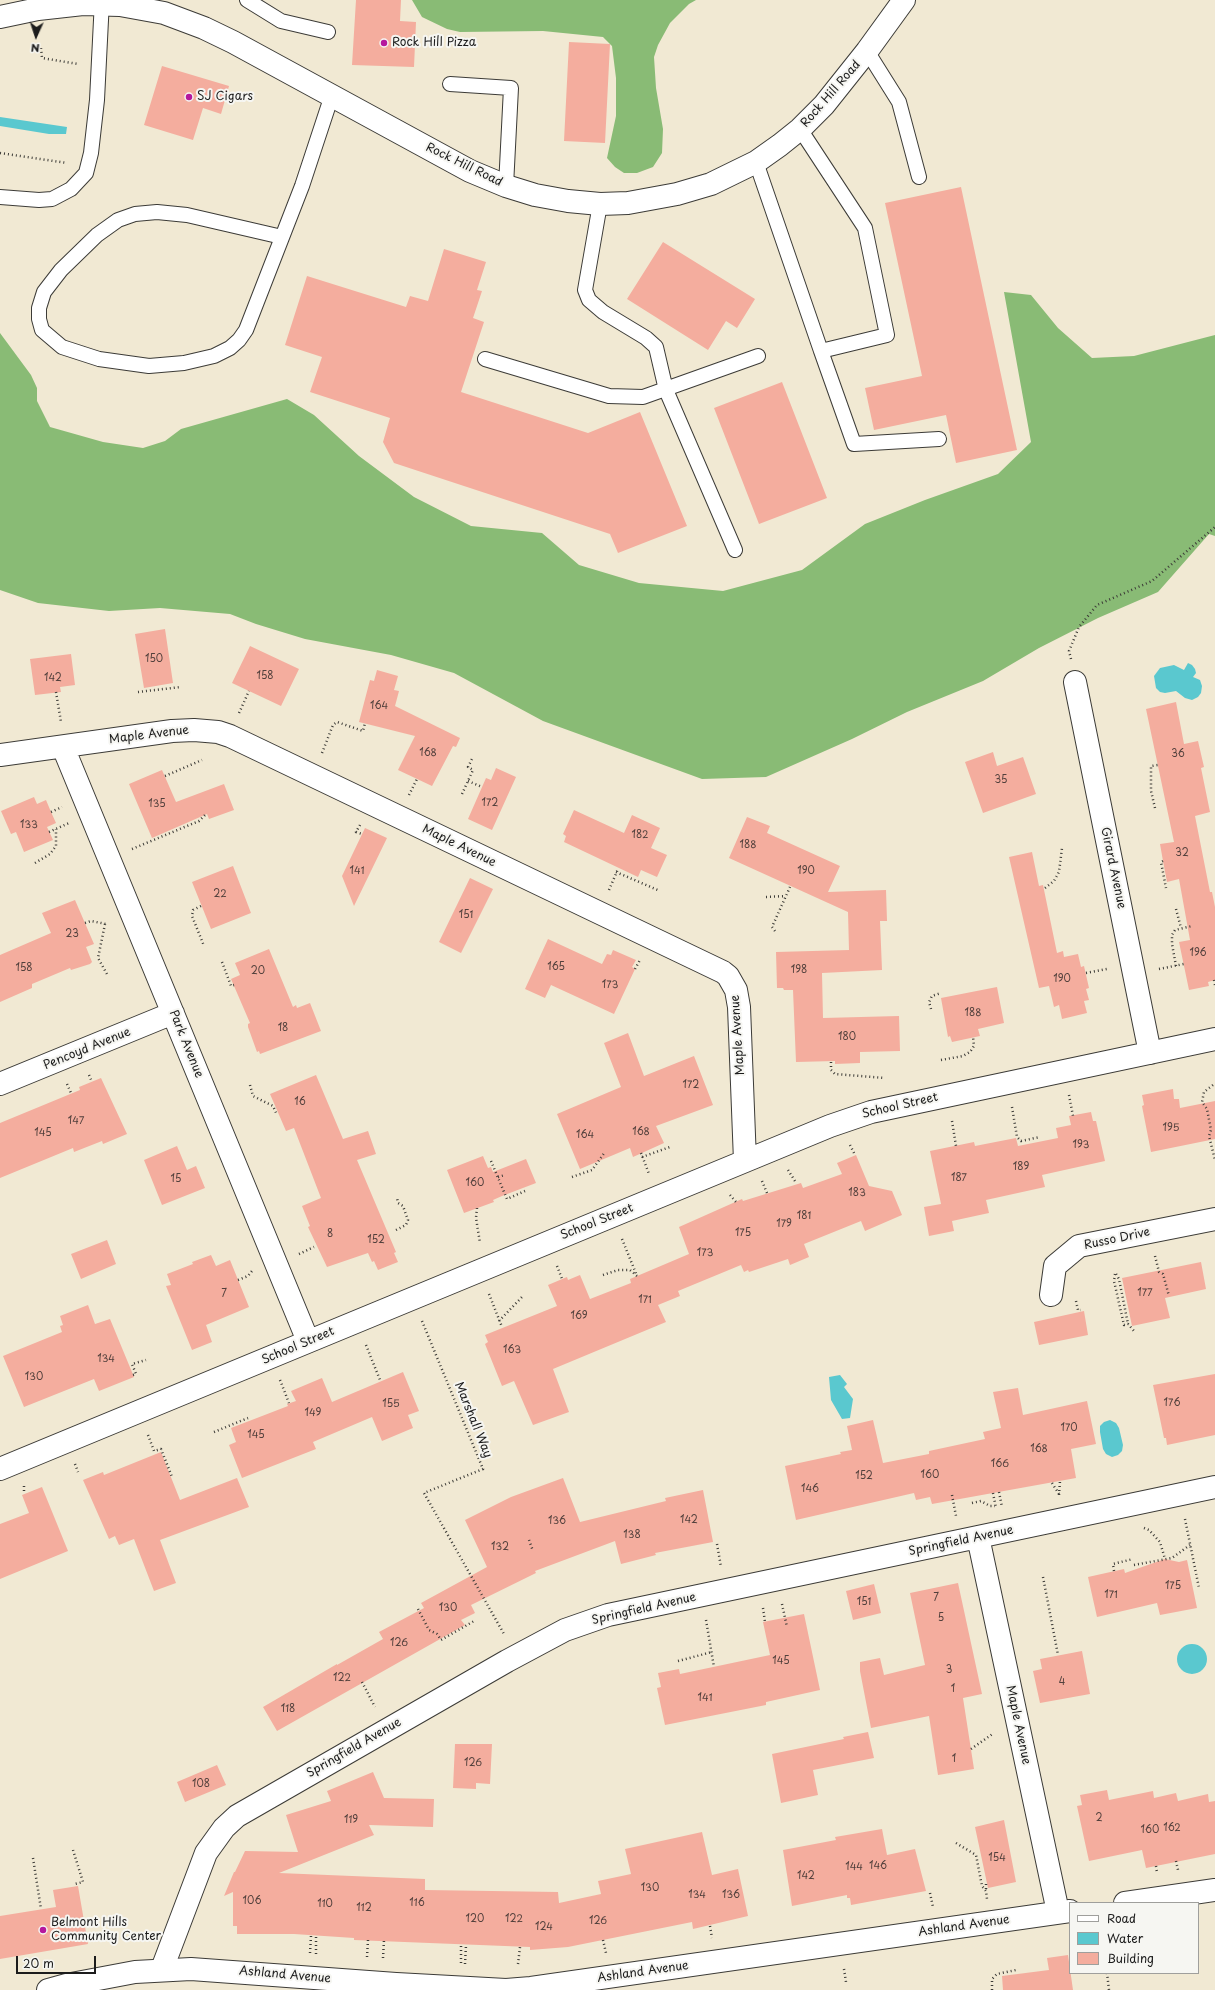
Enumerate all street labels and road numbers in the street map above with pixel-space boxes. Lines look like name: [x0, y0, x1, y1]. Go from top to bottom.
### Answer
street label: Rock Hill Road: [798, 58, 864, 130]
street label: Rock Hill Road: [423, 140, 505, 190]
street label: Maple Avenue: [108, 723, 190, 747]
street label: Maple Avenue: [420, 822, 498, 870]
street label: Girard Avenue: [1097, 826, 1129, 910]
street label: Maple Avenue: [728, 994, 748, 1076]
street label: Park Avenue: [166, 1008, 206, 1080]
street label: Pencoyd Avenue: [41, 1025, 133, 1073]
street label: School Street: [861, 1090, 939, 1122]
street label: School Street: [558, 1201, 636, 1243]
street label: Russo Drive: [1083, 1225, 1151, 1253]
street label: School Street: [260, 1324, 336, 1368]
street label: Marshall Way: [451, 1380, 495, 1460]
street label: Springfield Avenue: [907, 1523, 1015, 1559]
street label: Springfield Avenue: [590, 1590, 698, 1628]
street label: Maple Avenue: [1003, 1684, 1033, 1766]
street label: Springfield Avenue: [304, 1715, 404, 1781]
street label: Ashland Avenue: [917, 1912, 1011, 1940]
street label: Ashland Avenue: [596, 1958, 690, 1986]
street label: Ashland Avenue: [238, 1964, 332, 1986]

